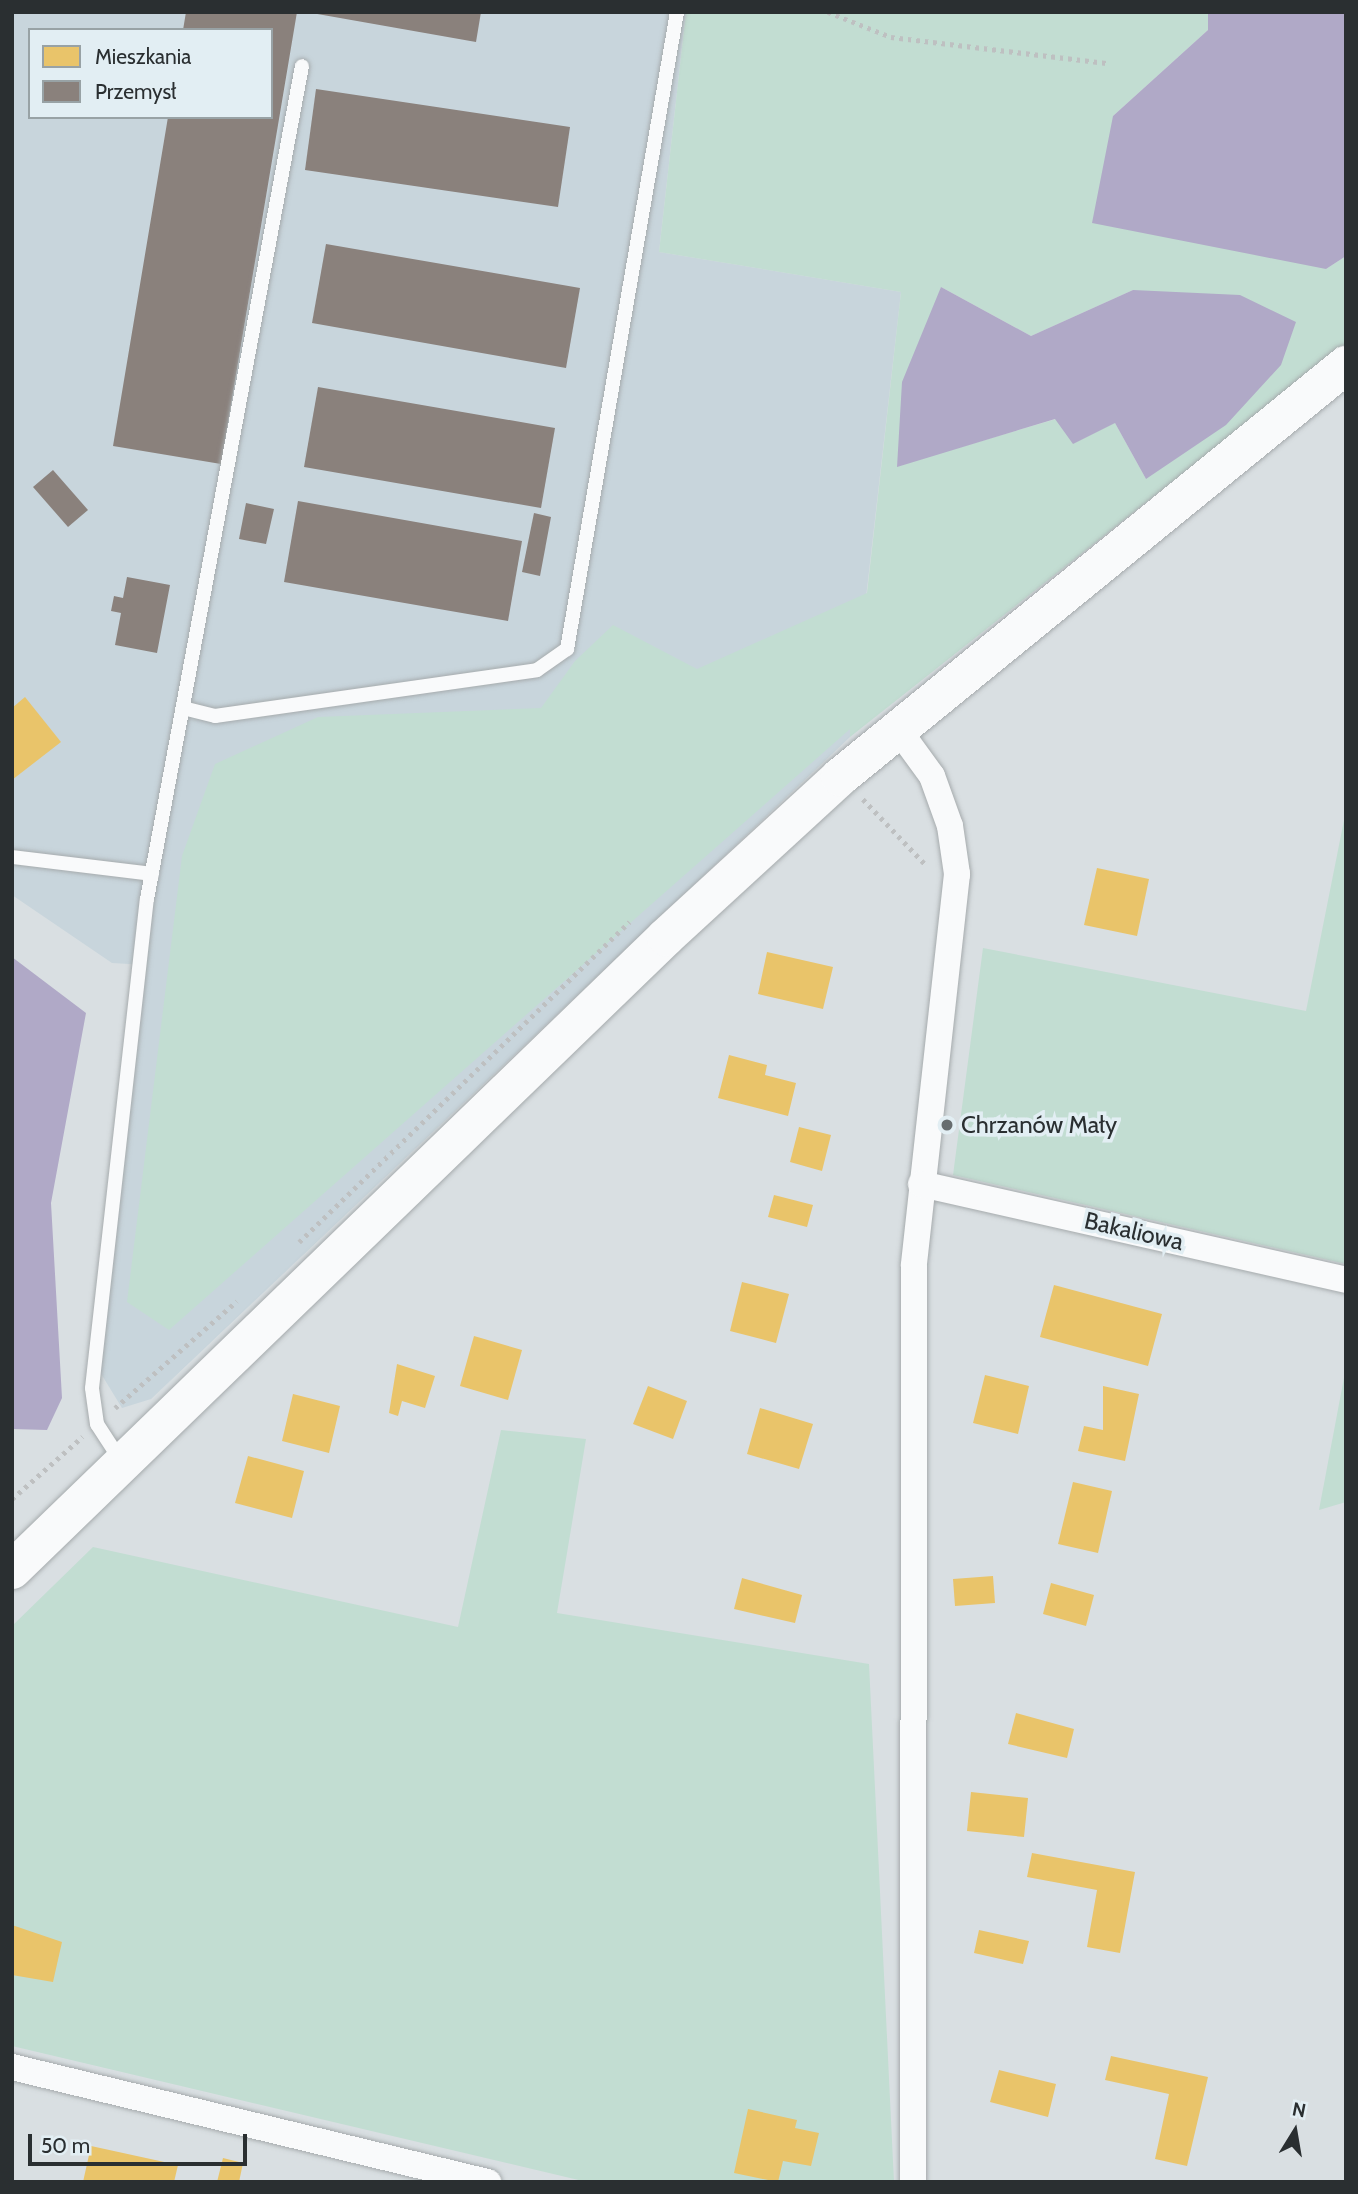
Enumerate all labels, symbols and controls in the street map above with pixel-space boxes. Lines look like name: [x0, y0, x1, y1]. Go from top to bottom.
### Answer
legend: [28, 28, 273, 119]
text: Mieszkania: [95, 44, 191, 69]
text: Przemysł: [95, 79, 176, 104]
place label: Chrzanów Mały: [961, 1111, 1117, 1139]
marker: Chrzanów Mały: [939, 1117, 955, 1133]
street label: Bakaliowa: [1082, 1206, 1186, 1256]
north arrow: [1260, 2096, 1330, 2166]
text: N: [1290, 2097, 1308, 2122]
scale bar: [32, 2120, 250, 2164]
text: 50 m: [41, 2133, 90, 2158]

